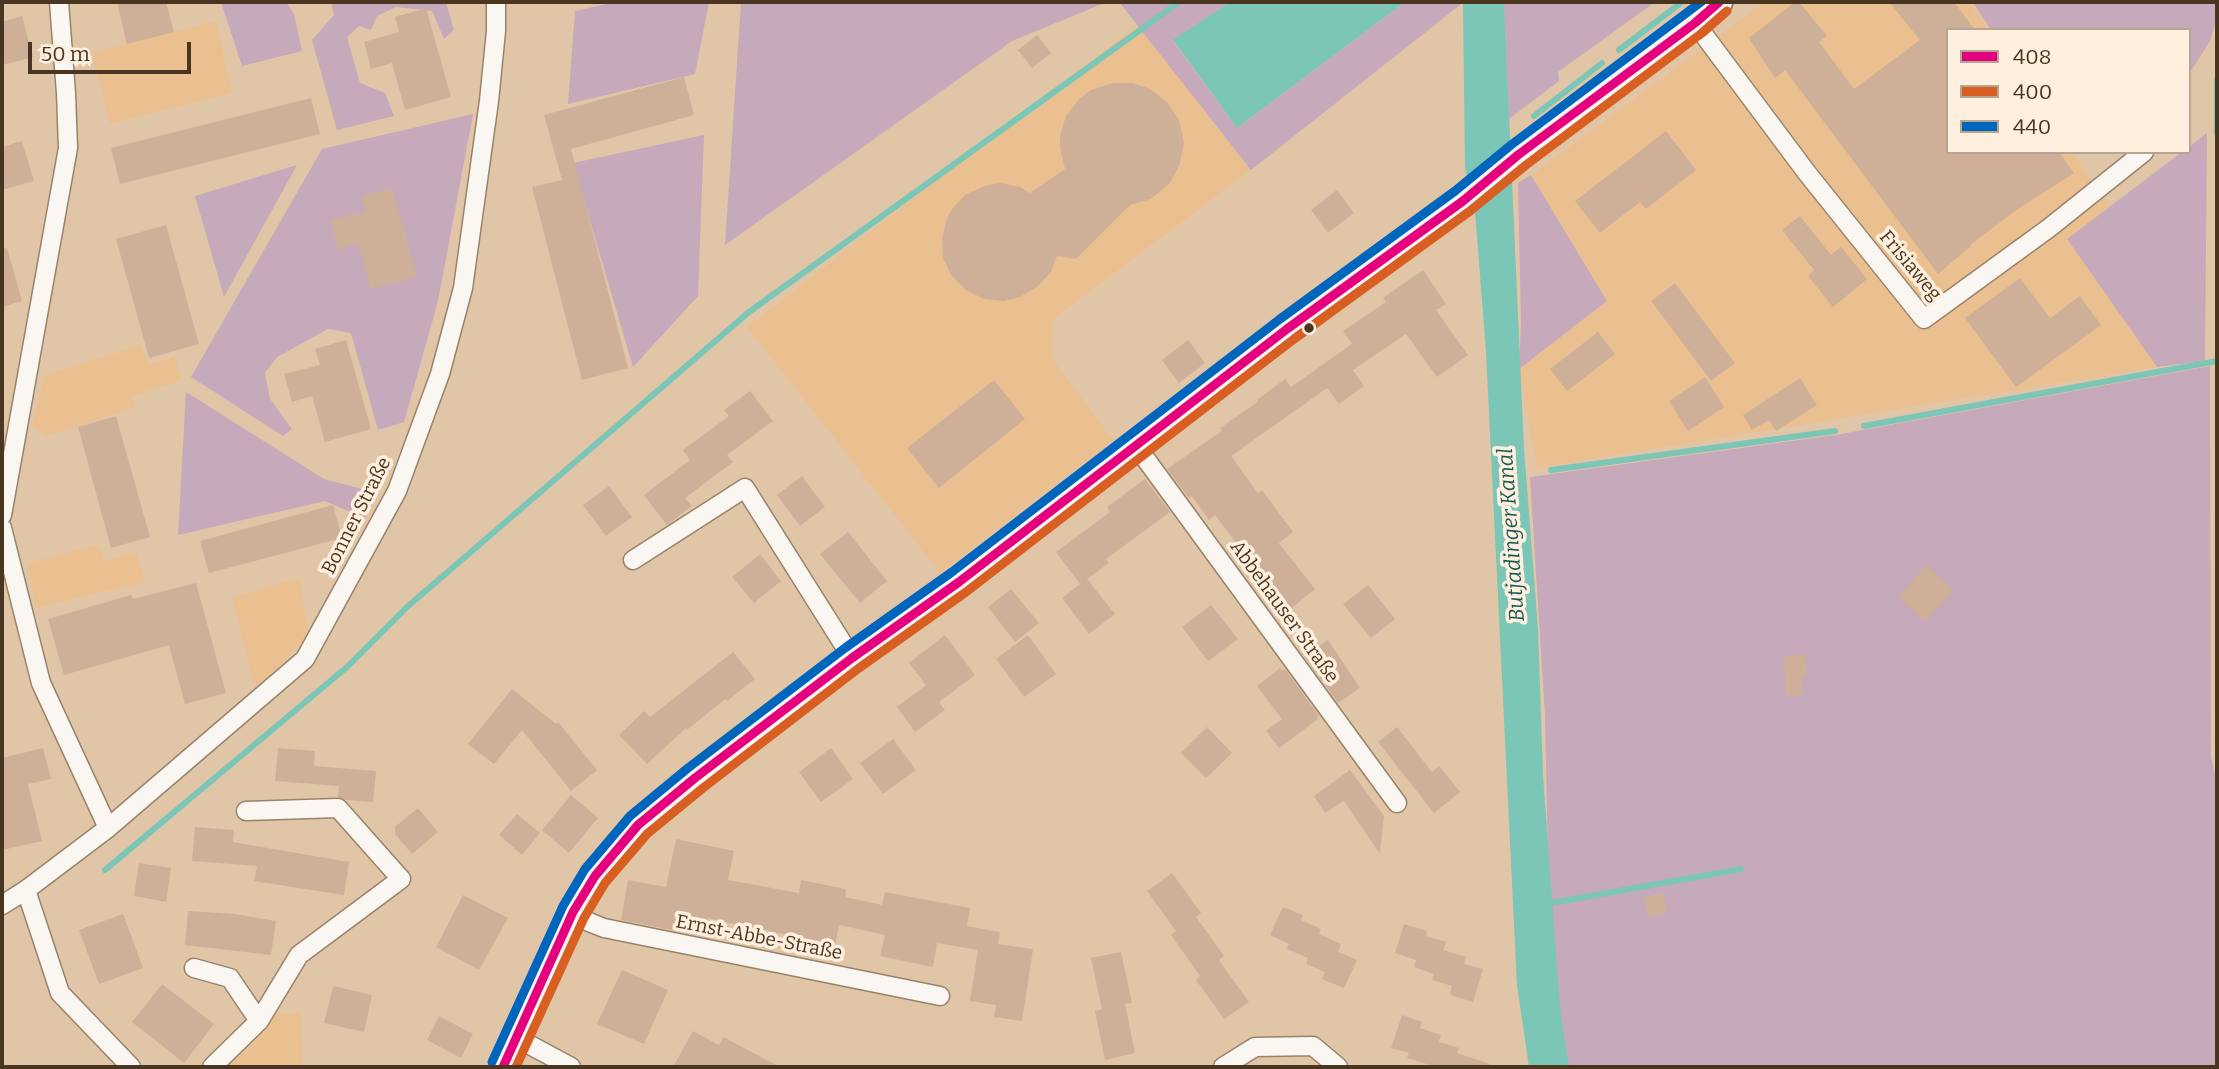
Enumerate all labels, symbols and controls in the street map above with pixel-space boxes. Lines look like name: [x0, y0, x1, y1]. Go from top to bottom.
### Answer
scale bar: [32, 28, 194, 72]
legend: [1946, 28, 2191, 154]
text: 50 m: [41, 41, 90, 67]
text: 408: [2013, 44, 2051, 70]
text: 400: [2013, 79, 2052, 105]
text: 440: [2013, 114, 2051, 140]
street label: Frisiaweg: [1874, 226, 1946, 306]
unlabelled marker: [1302, 321, 1316, 335]
water label: Butjadinger Kanal: [1493, 447, 1531, 623]
street label: Bonner Straße: [318, 454, 396, 578]
street label: Abbehauser Straße: [1225, 537, 1343, 687]
street label: Ernst-Abbe-Straße: [674, 911, 844, 965]

